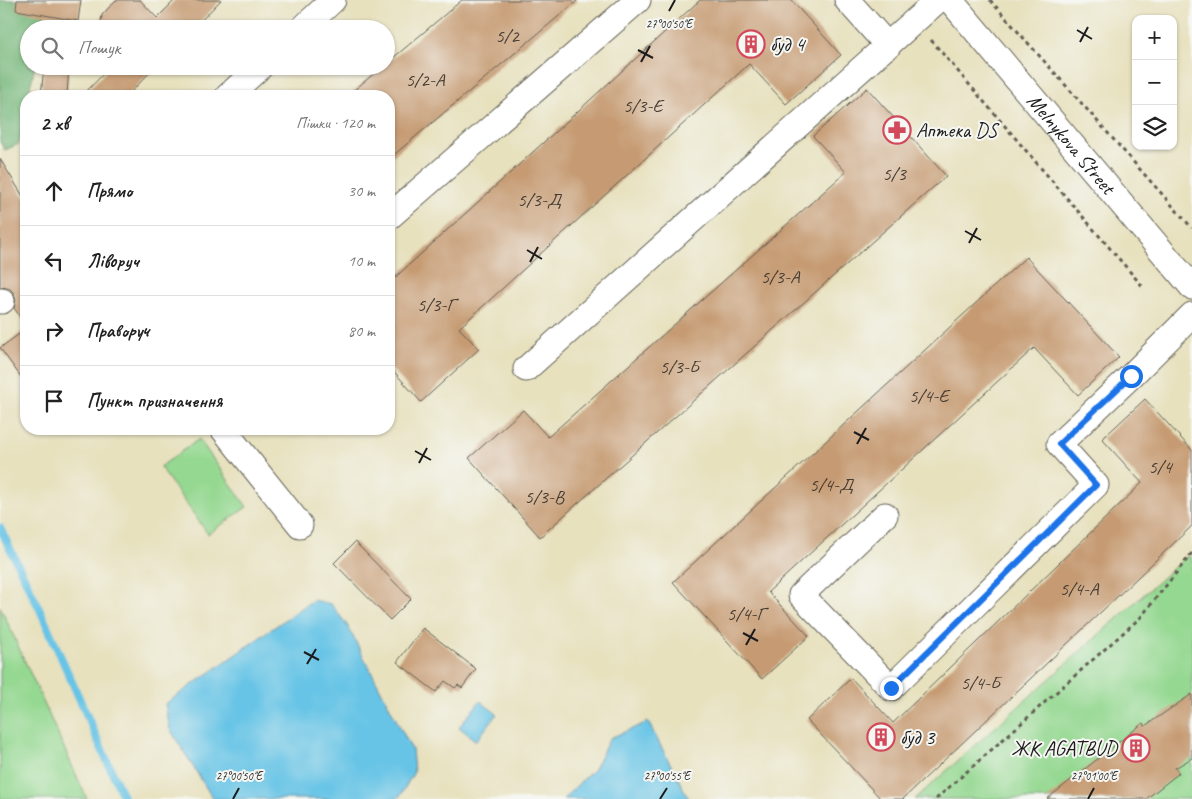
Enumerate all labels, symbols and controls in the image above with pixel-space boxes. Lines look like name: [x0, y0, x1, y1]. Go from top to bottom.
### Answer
map controls: [1132, 15, 1177, 150]
button: +: [1132, 15, 1177, 60]
text: 27°00'50"E: [646, 16, 694, 32]
search box: [20, 20, 395, 75]
house number: 5/2: [495, 24, 520, 48]
building icon: буд 4: [736, 29, 766, 59]
place label: буд 4: [770, 31, 807, 57]
icon: search: [38, 34, 66, 62]
text: Пошук: [78, 36, 120, 60]
button: −: [1132, 60, 1177, 105]
house number: 5/2-А: [405, 68, 446, 92]
street label: Melnykova Street: [1021, 88, 1122, 201]
house number: 5/3-Е: [623, 94, 666, 118]
button: layers: [1132, 105, 1177, 150]
text: 2 хв: [40, 110, 69, 136]
text: Пішки · 120 m: [296, 113, 375, 133]
pharmacy icon: Аптека DS: [882, 115, 912, 145]
place label: Аптека DS: [916, 117, 1000, 143]
house number: 5/3: [882, 162, 907, 186]
icon: ahead: [40, 177, 68, 205]
text: Прямо: [87, 179, 132, 203]
text: 30 m: [348, 181, 375, 201]
house number: 5/3-Д: [517, 188, 563, 212]
icon: left: [40, 247, 68, 275]
text: Ліворуч: [87, 249, 139, 273]
text: 10 m: [348, 251, 375, 271]
house number: 5/3-А: [760, 265, 801, 289]
house number: 5/3-Г: [417, 293, 459, 317]
icon: right: [40, 317, 68, 345]
text: Праворуч: [87, 319, 149, 343]
text: 80 m: [348, 321, 375, 341]
house number: 5/3-Б: [659, 355, 702, 379]
route start: [1120, 365, 1143, 388]
house number: 5/4-Е: [909, 384, 952, 408]
icon: arrive: [40, 387, 68, 415]
text: Пункт призначення: [87, 389, 222, 413]
house number: 5/4: [1148, 455, 1174, 479]
house number: 5/4-Д: [809, 473, 855, 497]
house number: 5/3-В: [524, 485, 565, 509]
house number: 5/4-А: [1059, 577, 1100, 601]
house number: 5/4-Г: [727, 602, 769, 626]
house number: 5/4-Б: [960, 671, 1003, 695]
route end: [880, 677, 903, 700]
building icon: буд 3: [866, 722, 896, 752]
place label: буд 3: [900, 724, 936, 750]
building icon: ЖК AGATBUD: [1121, 733, 1151, 763]
place label: ЖК AGATBUD: [1011, 735, 1119, 761]
text: 27°00'50"E: [216, 768, 264, 784]
text: 27°00'55"E: [644, 768, 692, 784]
text: 27°01'00"E: [1071, 768, 1119, 784]

